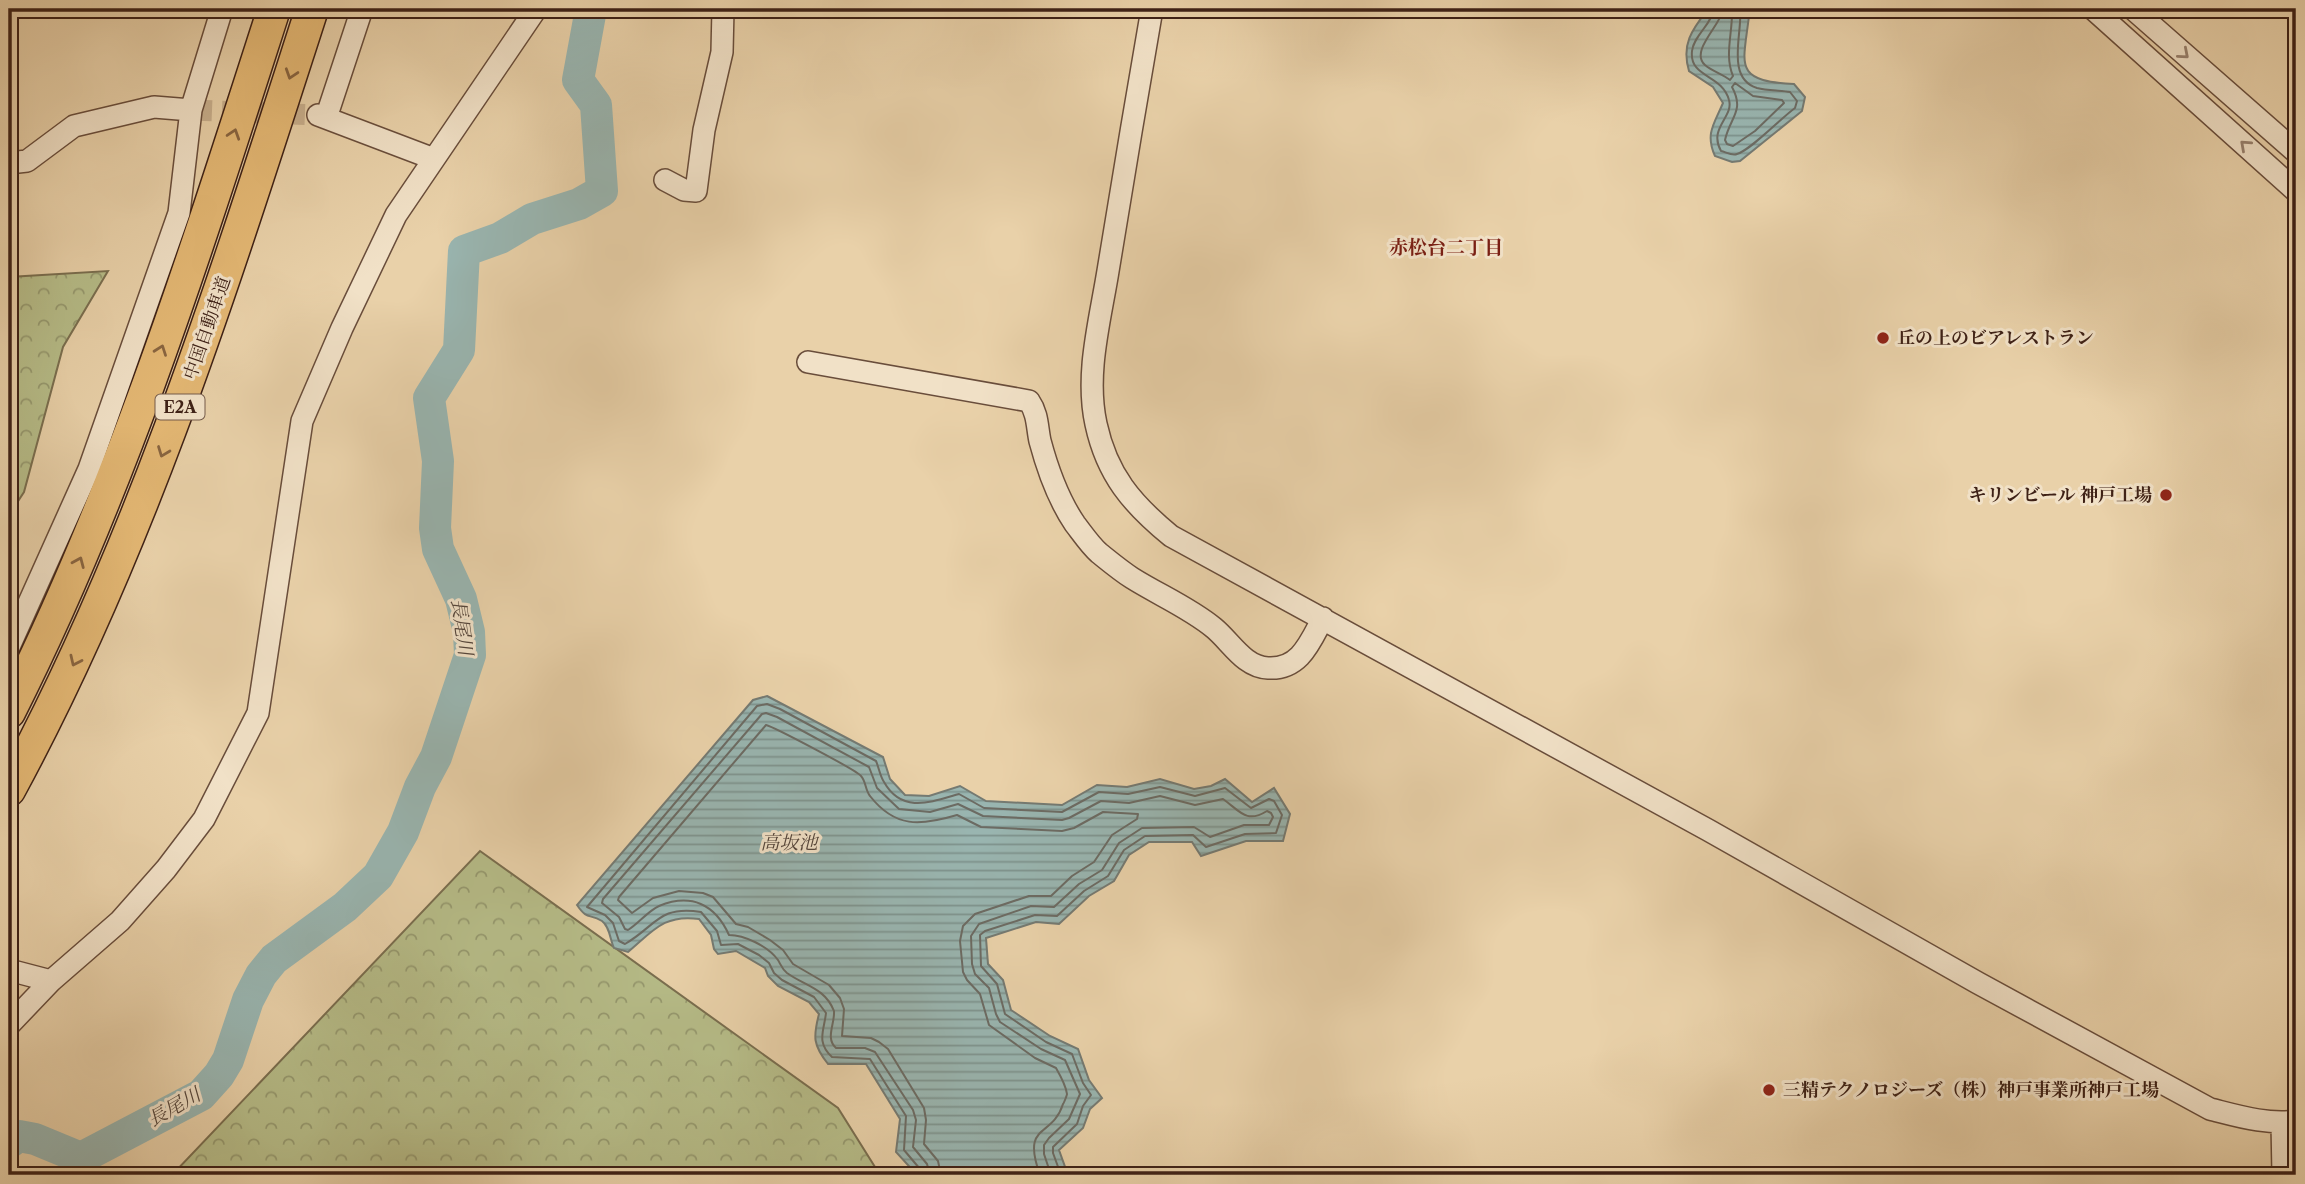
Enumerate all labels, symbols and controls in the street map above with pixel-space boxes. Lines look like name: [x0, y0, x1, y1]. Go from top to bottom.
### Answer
one-way arrow: [2176, 46, 2189, 58]
one-way arrow: [285, 67, 299, 79]
one-way arrow: [225, 128, 240, 140]
one-way arrow: [2241, 141, 2254, 153]
district label: 赤松台二丁目: [1389, 236, 1503, 259]
street label: 中国自動車道: [179, 273, 235, 383]
place label: 丘の上のビアレストラン: [1897, 327, 2094, 349]
marker: 丘の上のビアレストラン: [1875, 330, 1891, 346]
one-way arrow: [153, 344, 167, 356]
road number: E2A: [156, 394, 204, 420]
one-way arrow: [157, 445, 171, 457]
place label: キリンビール 神戸工場: [1969, 484, 2152, 506]
marker: キリンビール 神戸工場: [2158, 487, 2174, 503]
one-way arrow: [71, 556, 85, 568]
water label: 長尾川: [447, 597, 478, 659]
one-way arrow: [69, 654, 83, 666]
water label: 高坂池: [760, 831, 819, 854]
place label: 三精テクノロジーズ（株）神戸事業所神戸工場: [1783, 1079, 2159, 1101]
water label: 長尾川: [144, 1082, 206, 1131]
marker: 三精テクノロジーズ（株）神戸事業所神戸工場: [1761, 1082, 1777, 1098]

